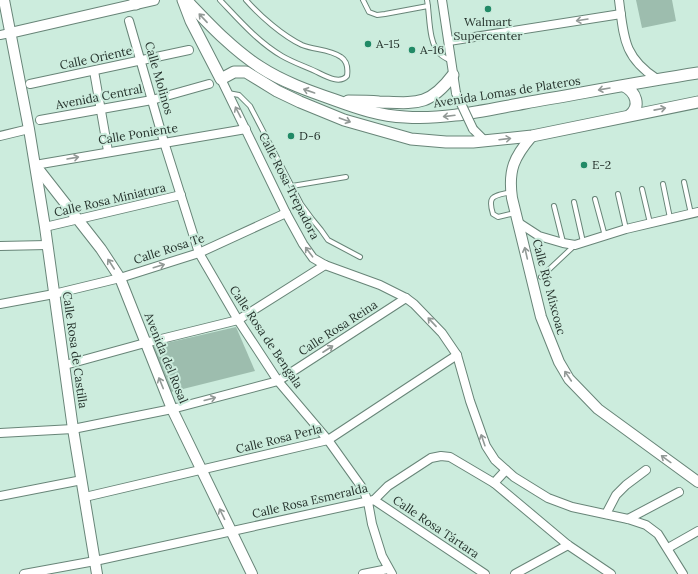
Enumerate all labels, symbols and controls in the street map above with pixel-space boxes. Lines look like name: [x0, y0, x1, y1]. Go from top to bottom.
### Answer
marker: Walmart Supercenter: [483, 4, 493, 14]
one-way arrow: [198, 13, 208, 23]
place label: Walmart Supercenter: [453, 14, 523, 43]
one-way arrow: [576, 17, 589, 25]
place label: A-15: [375, 36, 400, 51]
marker: A-15: [363, 39, 373, 49]
street label: Calle Molinos: [142, 40, 177, 117]
street label: Calle Oriente: [58, 42, 134, 73]
place label: A-16: [419, 42, 444, 57]
marker: A-16: [407, 45, 417, 55]
street label: Avenida Lomas de Plateros: [431, 72, 582, 111]
street label: Avenida Central: [53, 81, 144, 112]
one-way arrow: [598, 85, 611, 93]
one-way arrow: [302, 87, 315, 94]
one-way arrow: [654, 105, 667, 113]
one-way arrow: [234, 106, 241, 118]
one-way arrow: [443, 112, 456, 120]
one-way arrow: [338, 116, 350, 124]
street label: Calle Poniente: [97, 120, 179, 147]
place label: D-6: [299, 128, 321, 143]
street label: Calle Rosa Trepadora: [256, 130, 323, 242]
marker: D-6: [286, 131, 296, 141]
one-way arrow: [498, 135, 511, 143]
one-way arrow: [66, 153, 79, 161]
place label: E-2: [592, 157, 611, 172]
marker: E-2: [579, 160, 589, 170]
street label: Calle Rosa Miniatura: [52, 179, 167, 220]
street label: Calle Rosa Te: [131, 230, 207, 267]
street label: Calle Río Mixcoac: [529, 237, 569, 336]
one-way arrow: [305, 247, 313, 258]
one-way arrow: [521, 247, 529, 260]
one-way arrow: [106, 258, 114, 270]
one-way arrow: [153, 262, 166, 269]
street label: Calle Rosa de Bengala: [226, 283, 306, 391]
street label: Calle Rosa de Castilla: [60, 291, 91, 409]
street label: Calle Rosa Reina: [296, 297, 380, 359]
street label: Avenida del Rosal: [141, 309, 192, 405]
one-way arrow: [427, 317, 437, 327]
one-way arrow: [322, 344, 334, 352]
one-way arrow: [563, 370, 572, 381]
one-way arrow: [157, 378, 165, 390]
one-way arrow: [203, 395, 216, 402]
street label: Calle Rosa Perla: [234, 421, 324, 456]
one-way arrow: [479, 434, 487, 446]
one-way arrow: [661, 455, 672, 463]
street label: Calle Rosa Esmeralda: [251, 480, 369, 521]
street label: Calle Rosa Tártara: [390, 492, 482, 561]
one-way arrow: [218, 508, 225, 520]

